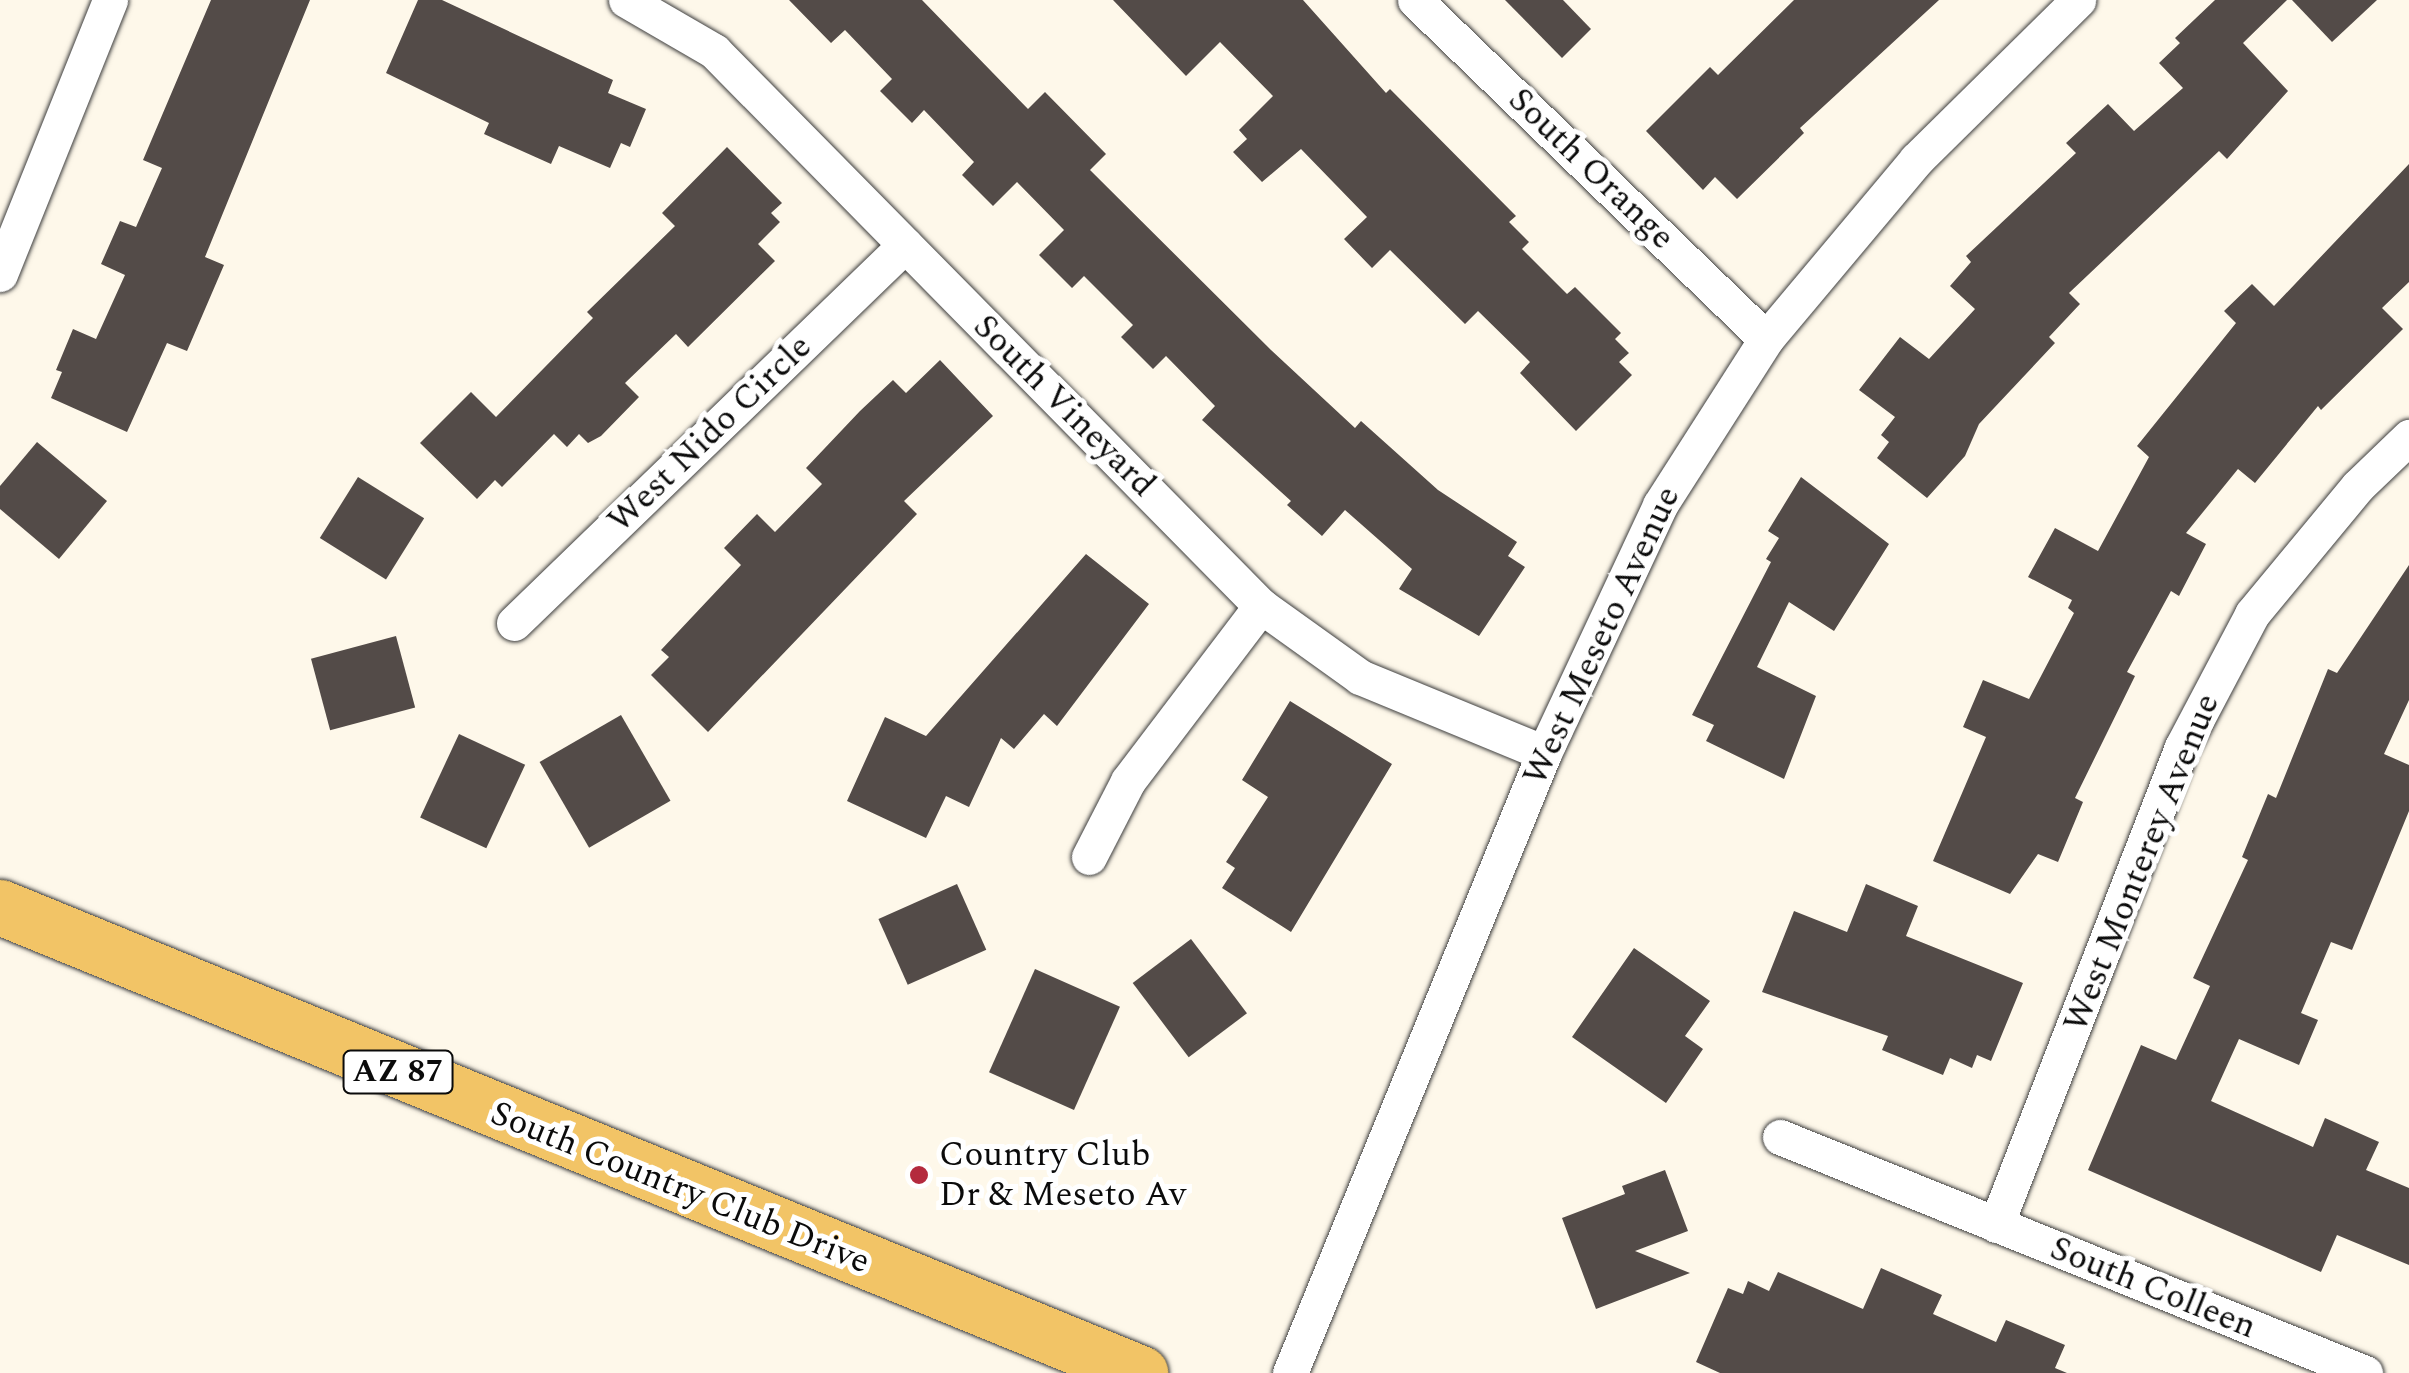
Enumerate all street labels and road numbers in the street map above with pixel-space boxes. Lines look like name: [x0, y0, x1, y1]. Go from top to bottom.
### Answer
street label: South Orange: [1499, 79, 1683, 259]
street label: South Vineyard: [964, 306, 1164, 506]
street label: West Nido Circle: [599, 326, 821, 542]
street label: West Meseto Avenue: [1514, 480, 1690, 792]
street label: West Monterey Avenue: [2055, 688, 2229, 1038]
road number: AZ 87: [340, 1045, 456, 1099]
street label: South Country Club Drive: [484, 1093, 876, 1283]
street label: South Colleen: [2044, 1228, 2262, 1348]

